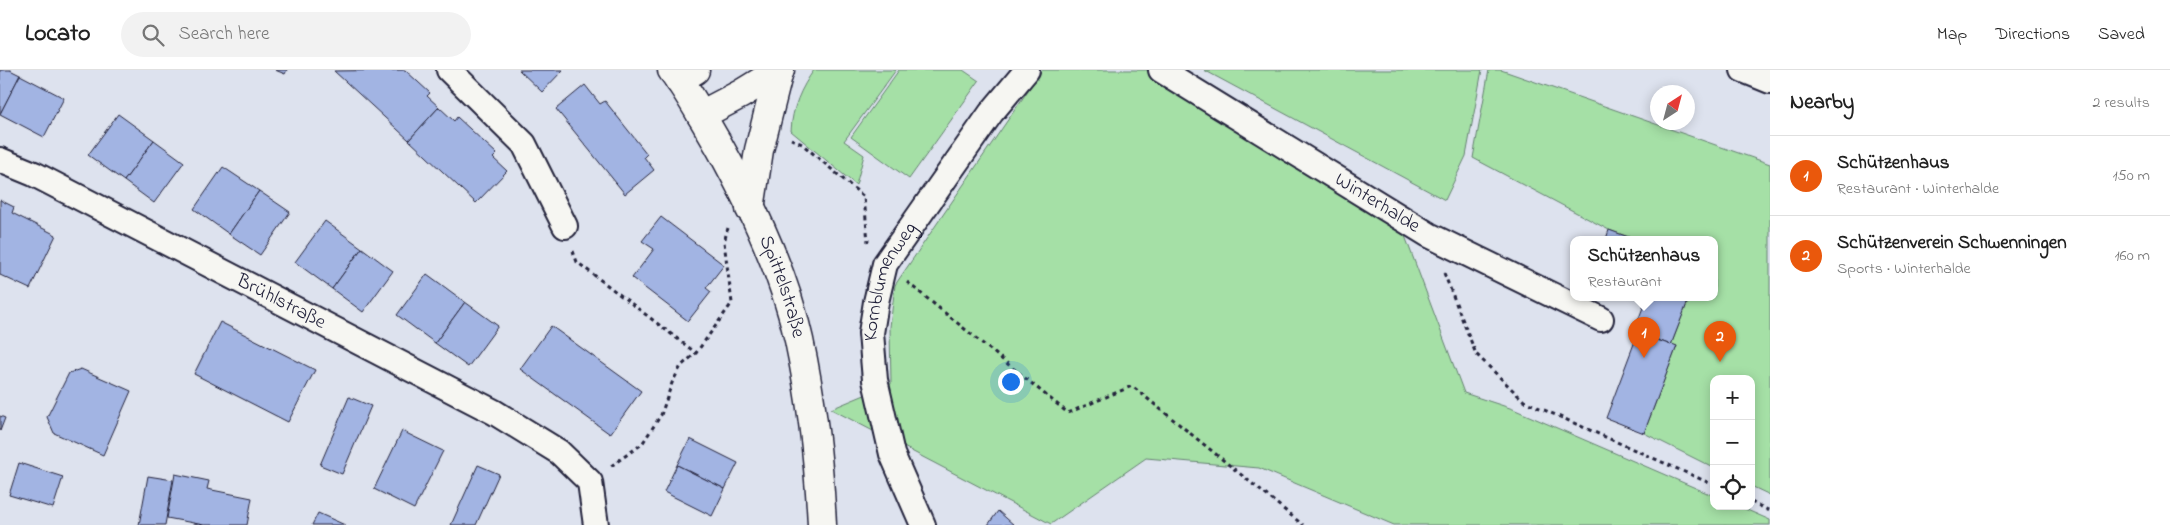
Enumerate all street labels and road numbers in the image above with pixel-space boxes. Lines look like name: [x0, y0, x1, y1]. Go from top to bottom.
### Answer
street label: Winterhalde: [1329, 166, 1426, 241]
street label: Kornblumenweg: [856, 216, 925, 342]
street label: Spittelstraße: [751, 231, 813, 341]
street label: Brühlstraße: [230, 266, 331, 337]

